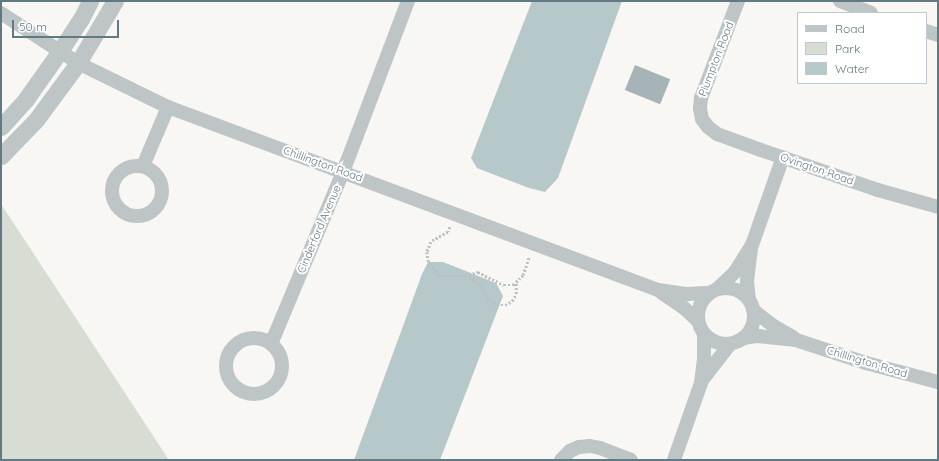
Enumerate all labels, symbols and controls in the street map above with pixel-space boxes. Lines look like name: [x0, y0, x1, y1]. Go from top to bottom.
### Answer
scale bar: [14, 12, 121, 38]
legend: [797, 12, 927, 84]
text: 50 m: [19, 19, 47, 34]
street label: Plumpton Road: [696, 20, 736, 98]
text: Road: [835, 21, 865, 36]
text: Park: [835, 41, 860, 56]
text: Water: [835, 61, 869, 76]
street label: Chillington Road: [282, 144, 364, 184]
street label: Ovington Road: [779, 150, 855, 188]
street label: Cinderford Avenue: [294, 183, 344, 275]
street label: Chillington Road: [825, 343, 909, 381]

